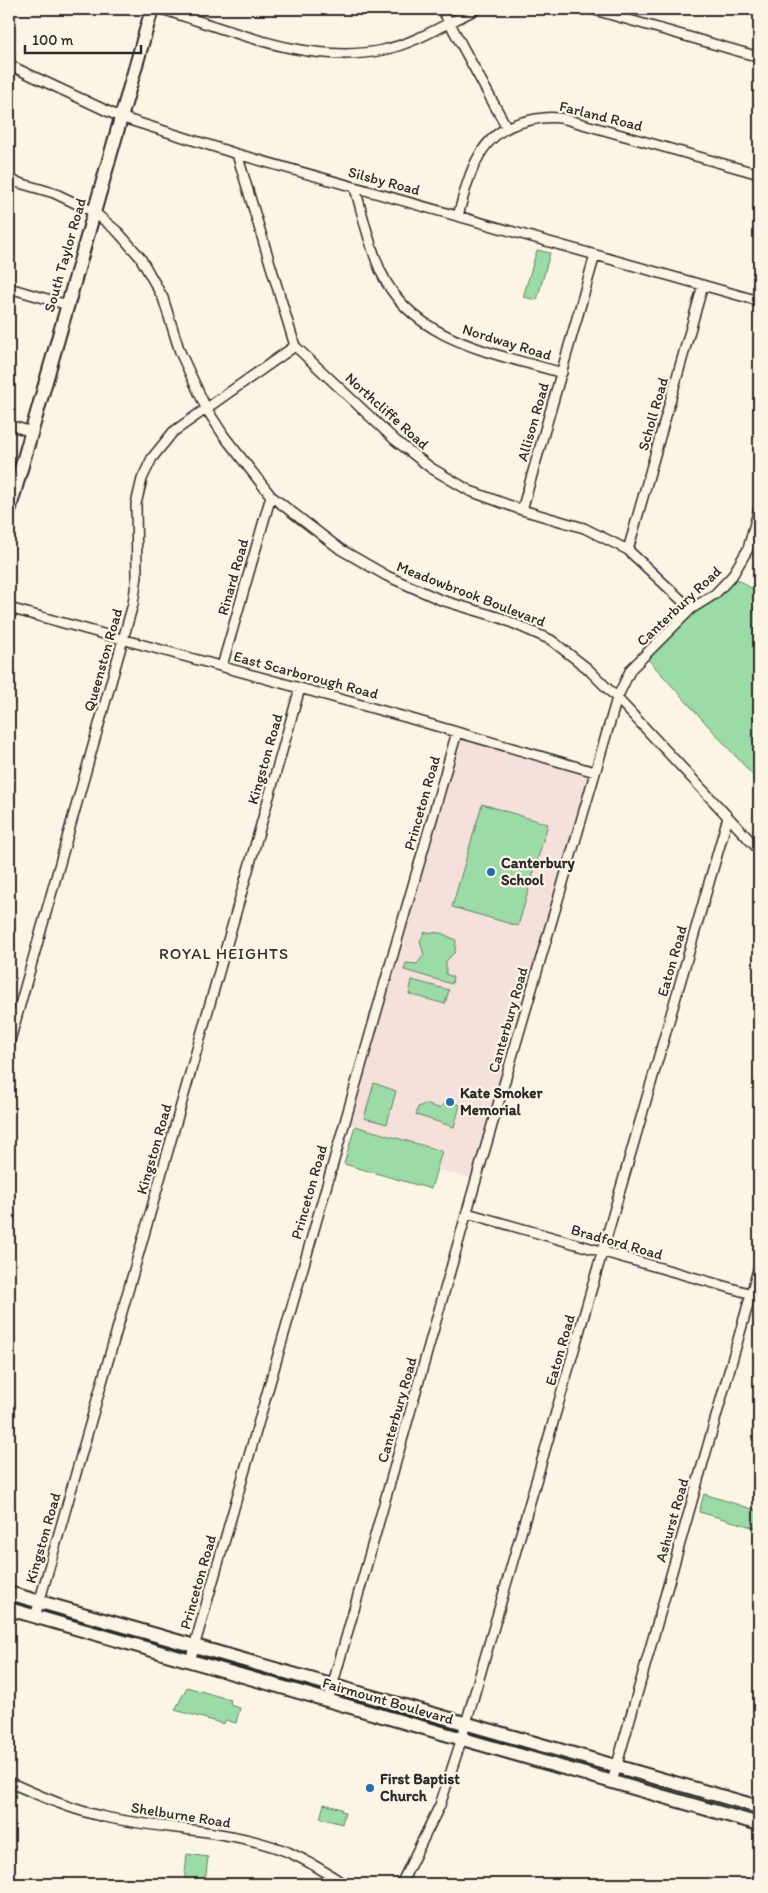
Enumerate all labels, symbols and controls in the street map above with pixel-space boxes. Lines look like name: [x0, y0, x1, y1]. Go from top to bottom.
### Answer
scale bar: [25, 22, 141, 54]
text: 100 m: [32, 31, 74, 49]
street label: Farland Road: [557, 97, 645, 135]
street label: Silsby Road: [346, 163, 422, 199]
street label: South Taylor Road: [40, 196, 90, 314]
street label: Nordway Road: [460, 320, 554, 364]
street label: Northcliffe Road: [341, 369, 433, 454]
street label: Scholl Road: [634, 375, 672, 453]
street label: Allison Road: [513, 381, 553, 463]
street label: Rinard Road: [213, 536, 253, 617]
street label: Meadowbrook Boulevard: [394, 557, 548, 631]
street label: Canterbury Road: [633, 562, 726, 650]
street label: Queenston Road: [80, 606, 126, 714]
street label: East Scarborough Road: [232, 647, 380, 703]
street label: Kingston Road: [243, 712, 287, 806]
street label: Princeton Road: [400, 754, 444, 852]
place label: Canterbury School: [501, 854, 575, 889]
marker: Canterbury School: [485, 866, 497, 878]
street label: Eaton Road: [653, 923, 691, 999]
district label: ROYAL HEIGHTS: [159, 944, 289, 963]
street label: Canterbury Road: [484, 964, 532, 1075]
place label: Kate Smoker Memorial: [460, 1084, 544, 1119]
marker: Kate Smoker Memorial: [444, 1096, 456, 1108]
street label: Kingston Road: [132, 1102, 176, 1196]
street label: Princeton Road: [287, 1143, 331, 1241]
street label: Bradford Road: [569, 1220, 665, 1264]
street label: Eaton Road: [541, 1312, 579, 1388]
street label: Canterbury Road: [373, 1354, 421, 1465]
street label: Ashurst Road: [651, 1476, 693, 1564]
street label: Kingston Road: [21, 1491, 65, 1585]
street label: Princeton Road: [176, 1533, 220, 1631]
street label: Fairmount Boulevard: [320, 1674, 456, 1728]
place label: First Baptist Church: [380, 1770, 460, 1805]
marker: First Baptist Church: [364, 1782, 376, 1794]
street label: Shelburne Road: [130, 1798, 232, 1832]

